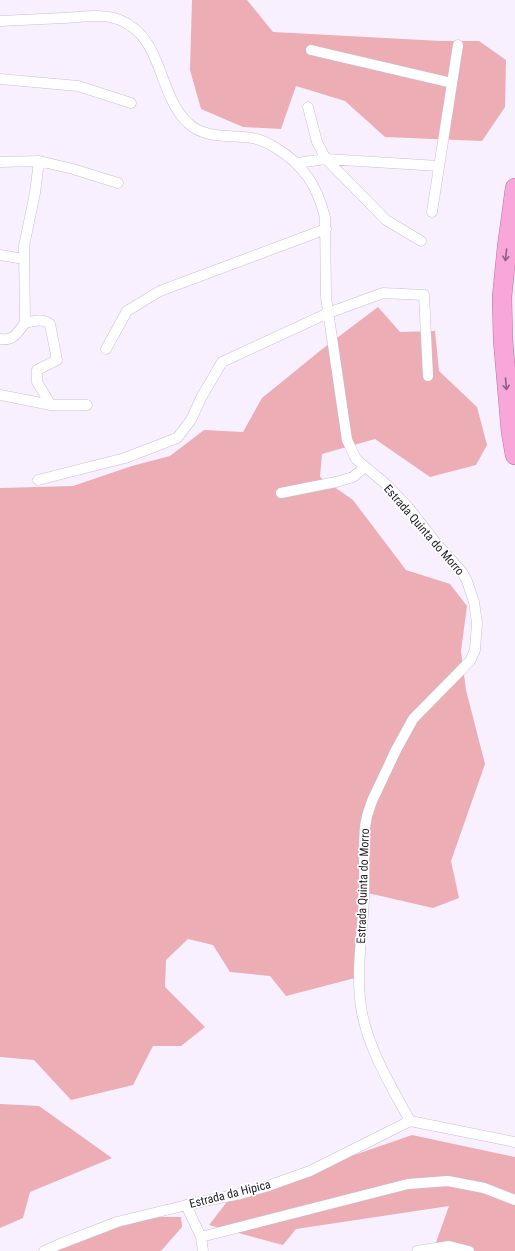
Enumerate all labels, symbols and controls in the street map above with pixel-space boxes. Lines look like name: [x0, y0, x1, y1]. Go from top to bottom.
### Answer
one-way arrow: [503, 248, 510, 261]
one-way arrow: [503, 377, 510, 390]
street label: Estrada Quinta do Morro: [381, 482, 467, 578]
street label: Estrada Quinta do Morro: [354, 828, 372, 944]
street label: Estrada da Hipica: [188, 1177, 272, 1211]

